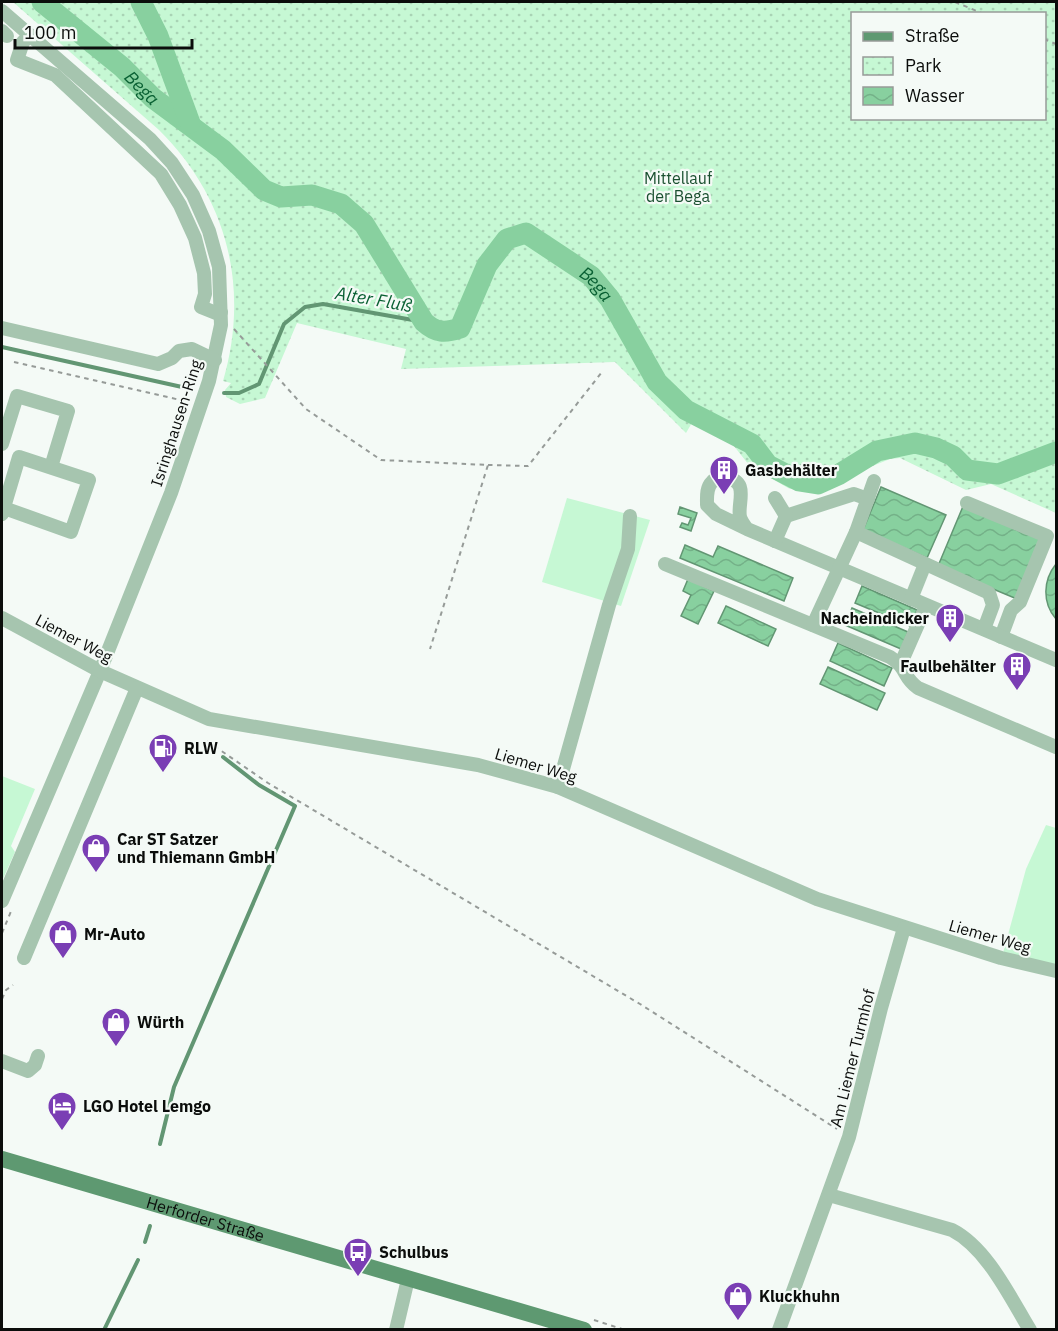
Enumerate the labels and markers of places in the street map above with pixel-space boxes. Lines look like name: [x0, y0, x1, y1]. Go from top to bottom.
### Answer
building icon: Gasbehälter: [708, 454, 740, 496]
place label: Gasbehälter: [745, 460, 838, 480]
building icon: Nacheindicker: [934, 602, 966, 644]
place label: Nacheindicker: [821, 608, 930, 628]
building icon: Faulbehälter: [1001, 650, 1033, 692]
place label: Faulbehälter: [900, 656, 997, 676]
fuel station icon: RLW: [147, 732, 179, 774]
place label: RLW: [184, 738, 219, 758]
place label: Car ST Satzer und Thiemann GmbH: [117, 829, 275, 867]
shop icon: Car ST Satzer und Thiemann GmbH: [80, 832, 112, 874]
shop icon: Mr-Auto: [47, 918, 79, 960]
place label: Mr-Auto: [84, 924, 145, 944]
shop icon: Würth: [100, 1006, 132, 1048]
place label: Würth: [137, 1012, 184, 1032]
hotel icon: LGO Hotel Lemgo: [46, 1090, 78, 1132]
place label: LGO Hotel Lemgo: [83, 1096, 211, 1116]
bus stop icon: Schulbus: [342, 1236, 374, 1278]
place label: Schulbus: [379, 1242, 449, 1262]
shop icon: Kluckhuhn: [722, 1280, 754, 1322]
place label: Kluckhuhn: [759, 1286, 840, 1306]

